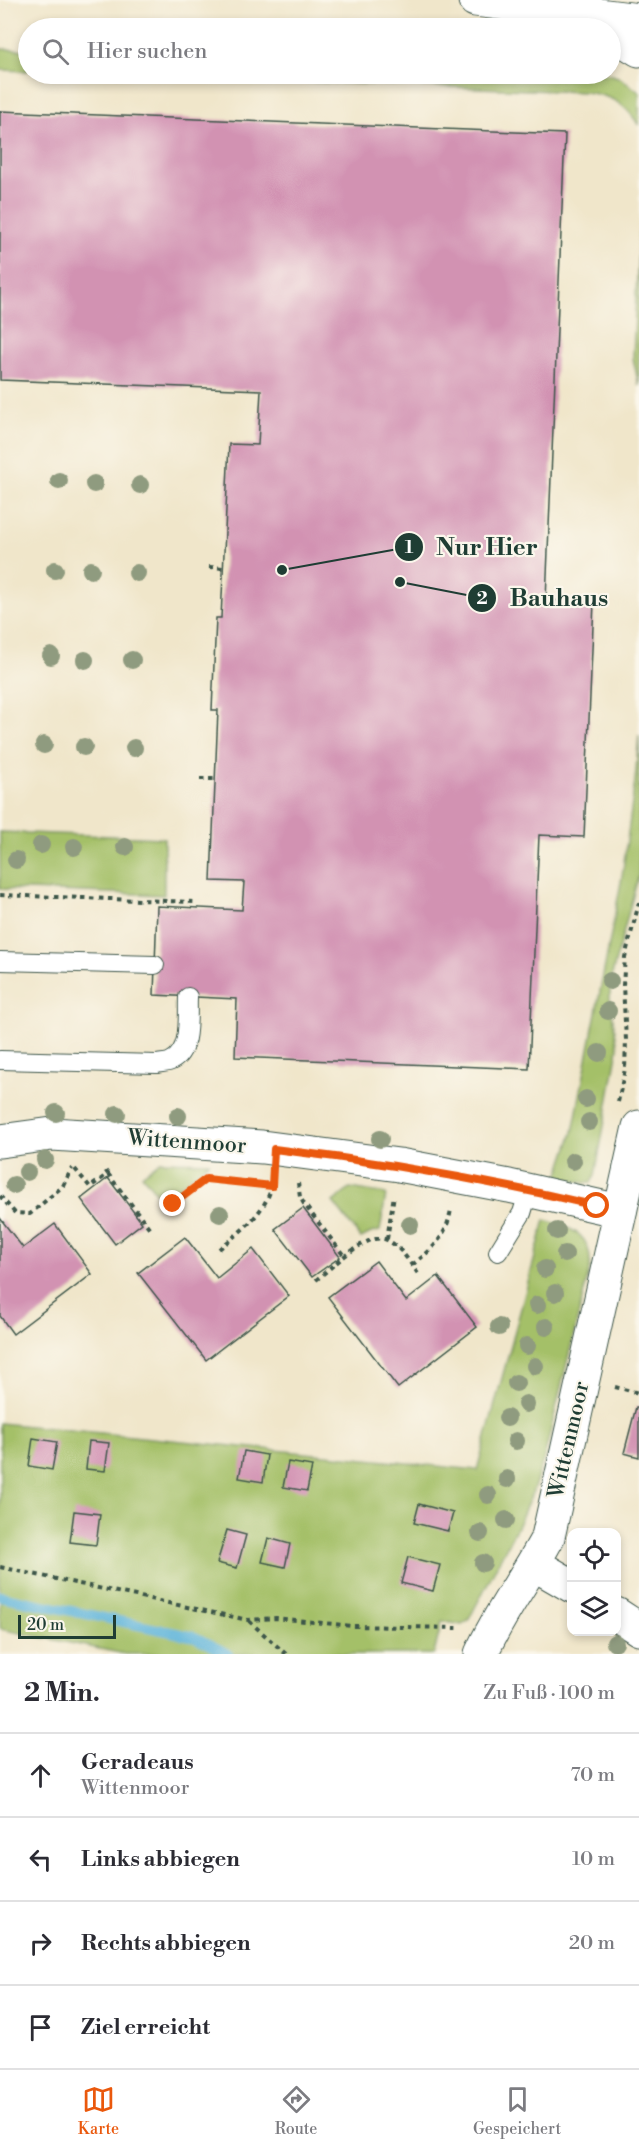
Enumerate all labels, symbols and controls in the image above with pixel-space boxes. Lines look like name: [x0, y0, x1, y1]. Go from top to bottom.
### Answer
search box: [18, 18, 621, 84]
icon: search: [39, 35, 72, 68]
text: Hier suchen: [87, 38, 207, 65]
callout: Nur Hier: [394, 526, 550, 568]
text: Nur Hier: [436, 533, 538, 563]
text: 1: [405, 536, 414, 559]
callout: Bauhaus: [467, 577, 620, 619]
text: Bauhaus: [510, 584, 608, 614]
text: 2: [476, 587, 488, 610]
street label: Wittenmoor: [126, 1124, 247, 1160]
route end: [159, 1190, 185, 1216]
route start: [583, 1192, 609, 1218]
street label: Wittenmoor: [542, 1379, 596, 1502]
map controls: [567, 1528, 621, 1636]
button: locate: [567, 1528, 621, 1582]
button: layers: [567, 1582, 621, 1636]
scale bar: [18, 1612, 116, 1640]
text: 20 m: [27, 1615, 64, 1635]
text: 2 Min.: [24, 1677, 100, 1709]
text: Zu Fuß · 100 m: [483, 1681, 615, 1706]
text: Geradeaus: [81, 1749, 194, 1776]
icon: ahead: [24, 1759, 57, 1792]
text: 70 m: [571, 1763, 615, 1788]
text: Wittenmoor: [81, 1776, 189, 1801]
icon: left: [24, 1843, 57, 1876]
text: Links abbiegen: [81, 1846, 240, 1873]
text: 10 m: [572, 1847, 615, 1872]
icon: right: [24, 1927, 57, 1960]
text: Rechts abbiegen: [81, 1930, 251, 1957]
text: 20 m: [569, 1931, 615, 1956]
icon: arrive: [24, 2011, 57, 2044]
text: Ziel erreicht: [81, 2014, 210, 2041]
tab: Karte: [78, 2083, 119, 2139]
tab: Route: [275, 2083, 317, 2139]
tab: Gespeichert: [473, 2083, 561, 2139]

